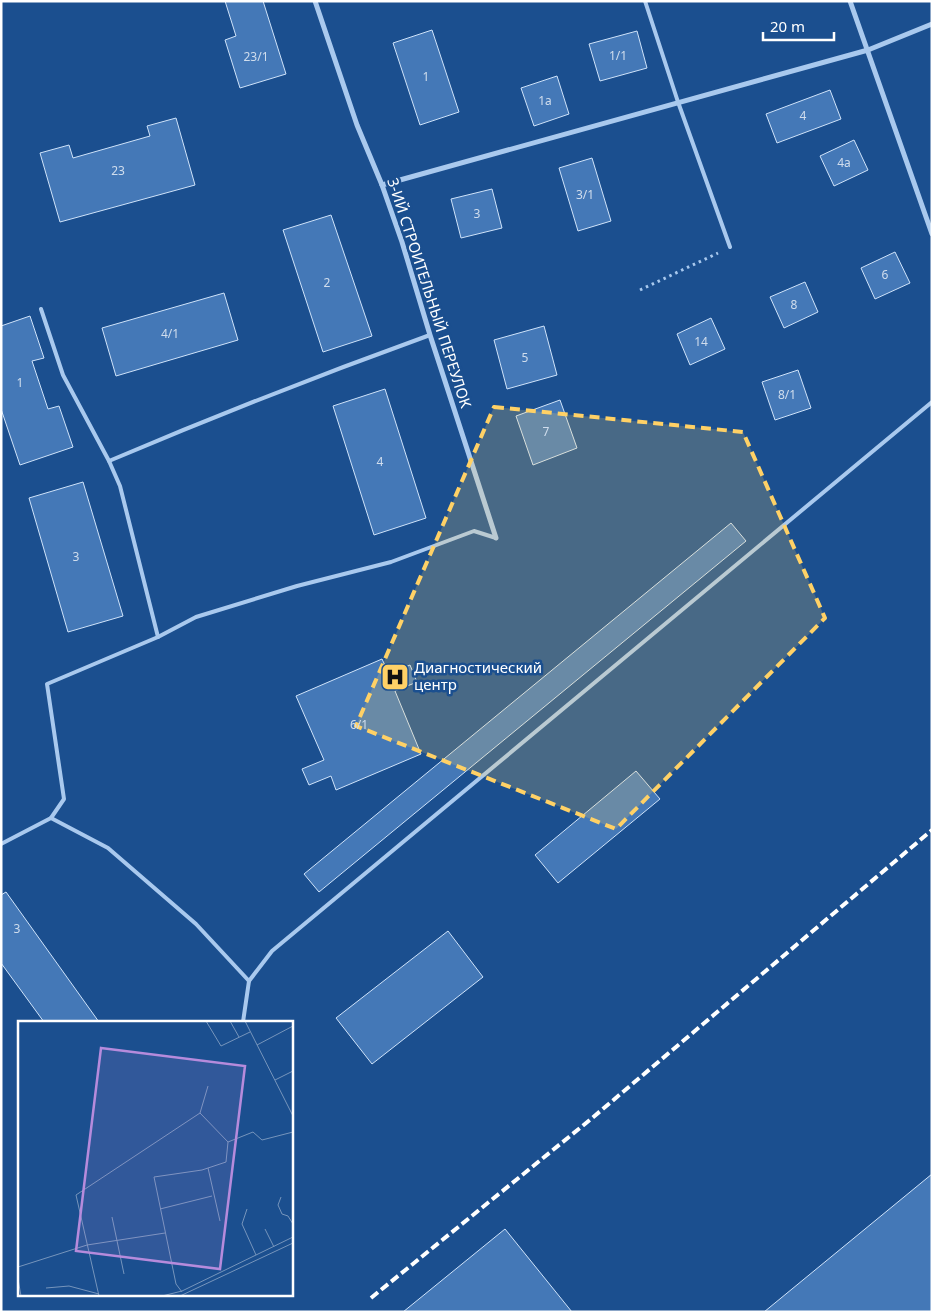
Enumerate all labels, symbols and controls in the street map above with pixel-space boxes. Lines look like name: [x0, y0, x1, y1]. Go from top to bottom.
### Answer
scale bar: [763, 10, 834, 42]
text: 20 m: [770, 16, 805, 36]
house number: 1/1: [609, 47, 627, 64]
house number: 23/1: [243, 48, 269, 65]
house number: 1: [423, 68, 429, 85]
house number: 1а: [538, 92, 552, 109]
house number: 4: [800, 107, 807, 124]
house number: 4а: [837, 154, 851, 171]
house number: 23: [111, 162, 125, 179]
street label: 3-ИЙ СТРОИТЕЛЬНЫЙ ПЕРЕУЛОК: [383, 175, 477, 411]
house number: 3/1: [576, 186, 594, 203]
house number: 3: [474, 205, 481, 222]
house number: 6: [882, 266, 889, 283]
house number: 2: [324, 274, 331, 291]
house number: 8: [791, 296, 798, 313]
house number: 4/1: [161, 325, 179, 342]
house number: 14: [694, 333, 708, 350]
house number: 5: [522, 349, 529, 366]
house number: 1: [17, 374, 23, 391]
house number: 8/1: [778, 386, 796, 403]
house number: 7: [543, 423, 550, 440]
house number: 4: [377, 453, 384, 470]
house number: 3: [73, 548, 80, 565]
place label: Диагностический центр: [414, 657, 542, 694]
hospital icon: Диагностический центр: [380, 662, 410, 692]
house number: 6/1: [350, 716, 368, 733]
house number: 3: [14, 920, 21, 937]
inset map: [18, 1021, 292, 1296]

